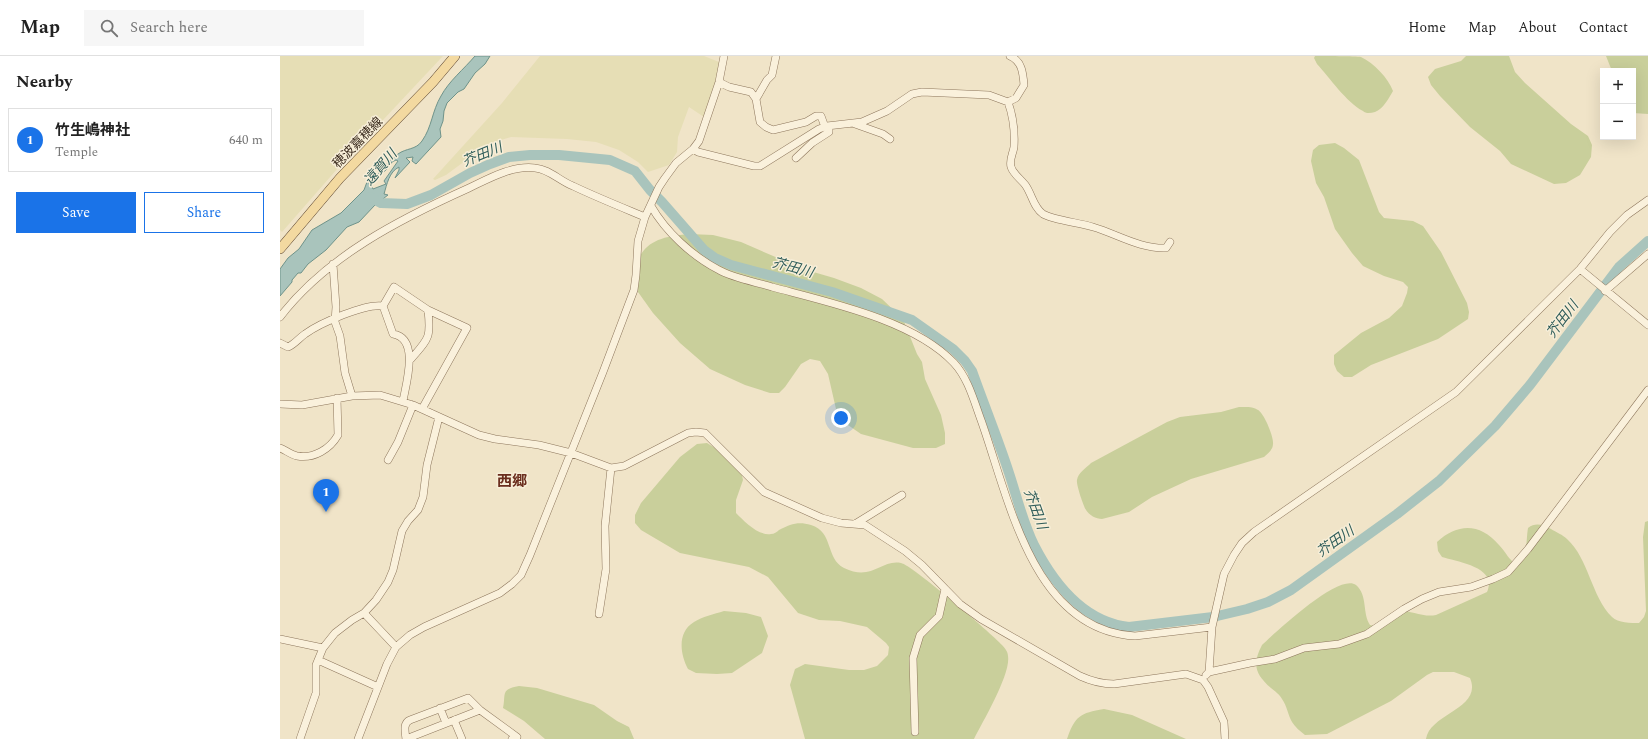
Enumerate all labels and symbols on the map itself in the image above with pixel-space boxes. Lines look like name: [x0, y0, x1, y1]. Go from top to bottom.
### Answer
street label: 穂波嘉穂線: [328, 112, 387, 173]
water label: 芥田川: [459, 136, 507, 172]
water label: 遠賀川: [359, 143, 403, 190]
water label: 芥田川: [770, 252, 818, 284]
water label: 芥田川: [1541, 295, 1585, 342]
your location: [831, 408, 851, 428]
district label: 西郷: [497, 470, 527, 493]
pin: 1: [313, 479, 339, 512]
water label: 芥田川: [1018, 486, 1053, 534]
water label: 芥田川: [1312, 520, 1360, 562]

